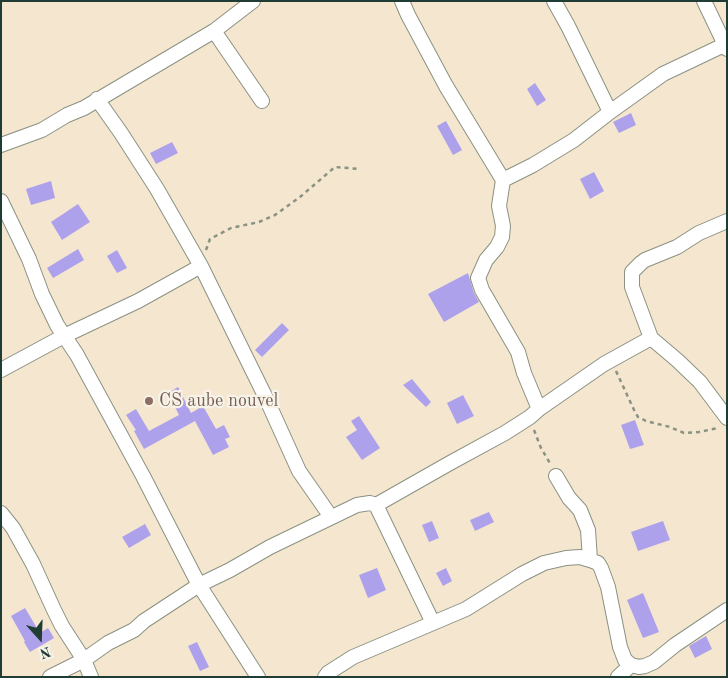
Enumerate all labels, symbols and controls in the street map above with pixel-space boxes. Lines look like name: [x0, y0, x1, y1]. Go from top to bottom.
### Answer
place label: CS aube nouvel: [159, 390, 278, 412]
marker: CS aube nouvel: [143, 395, 155, 407]
north arrow: [15, 613, 65, 663]
text: N: [38, 644, 53, 661]

